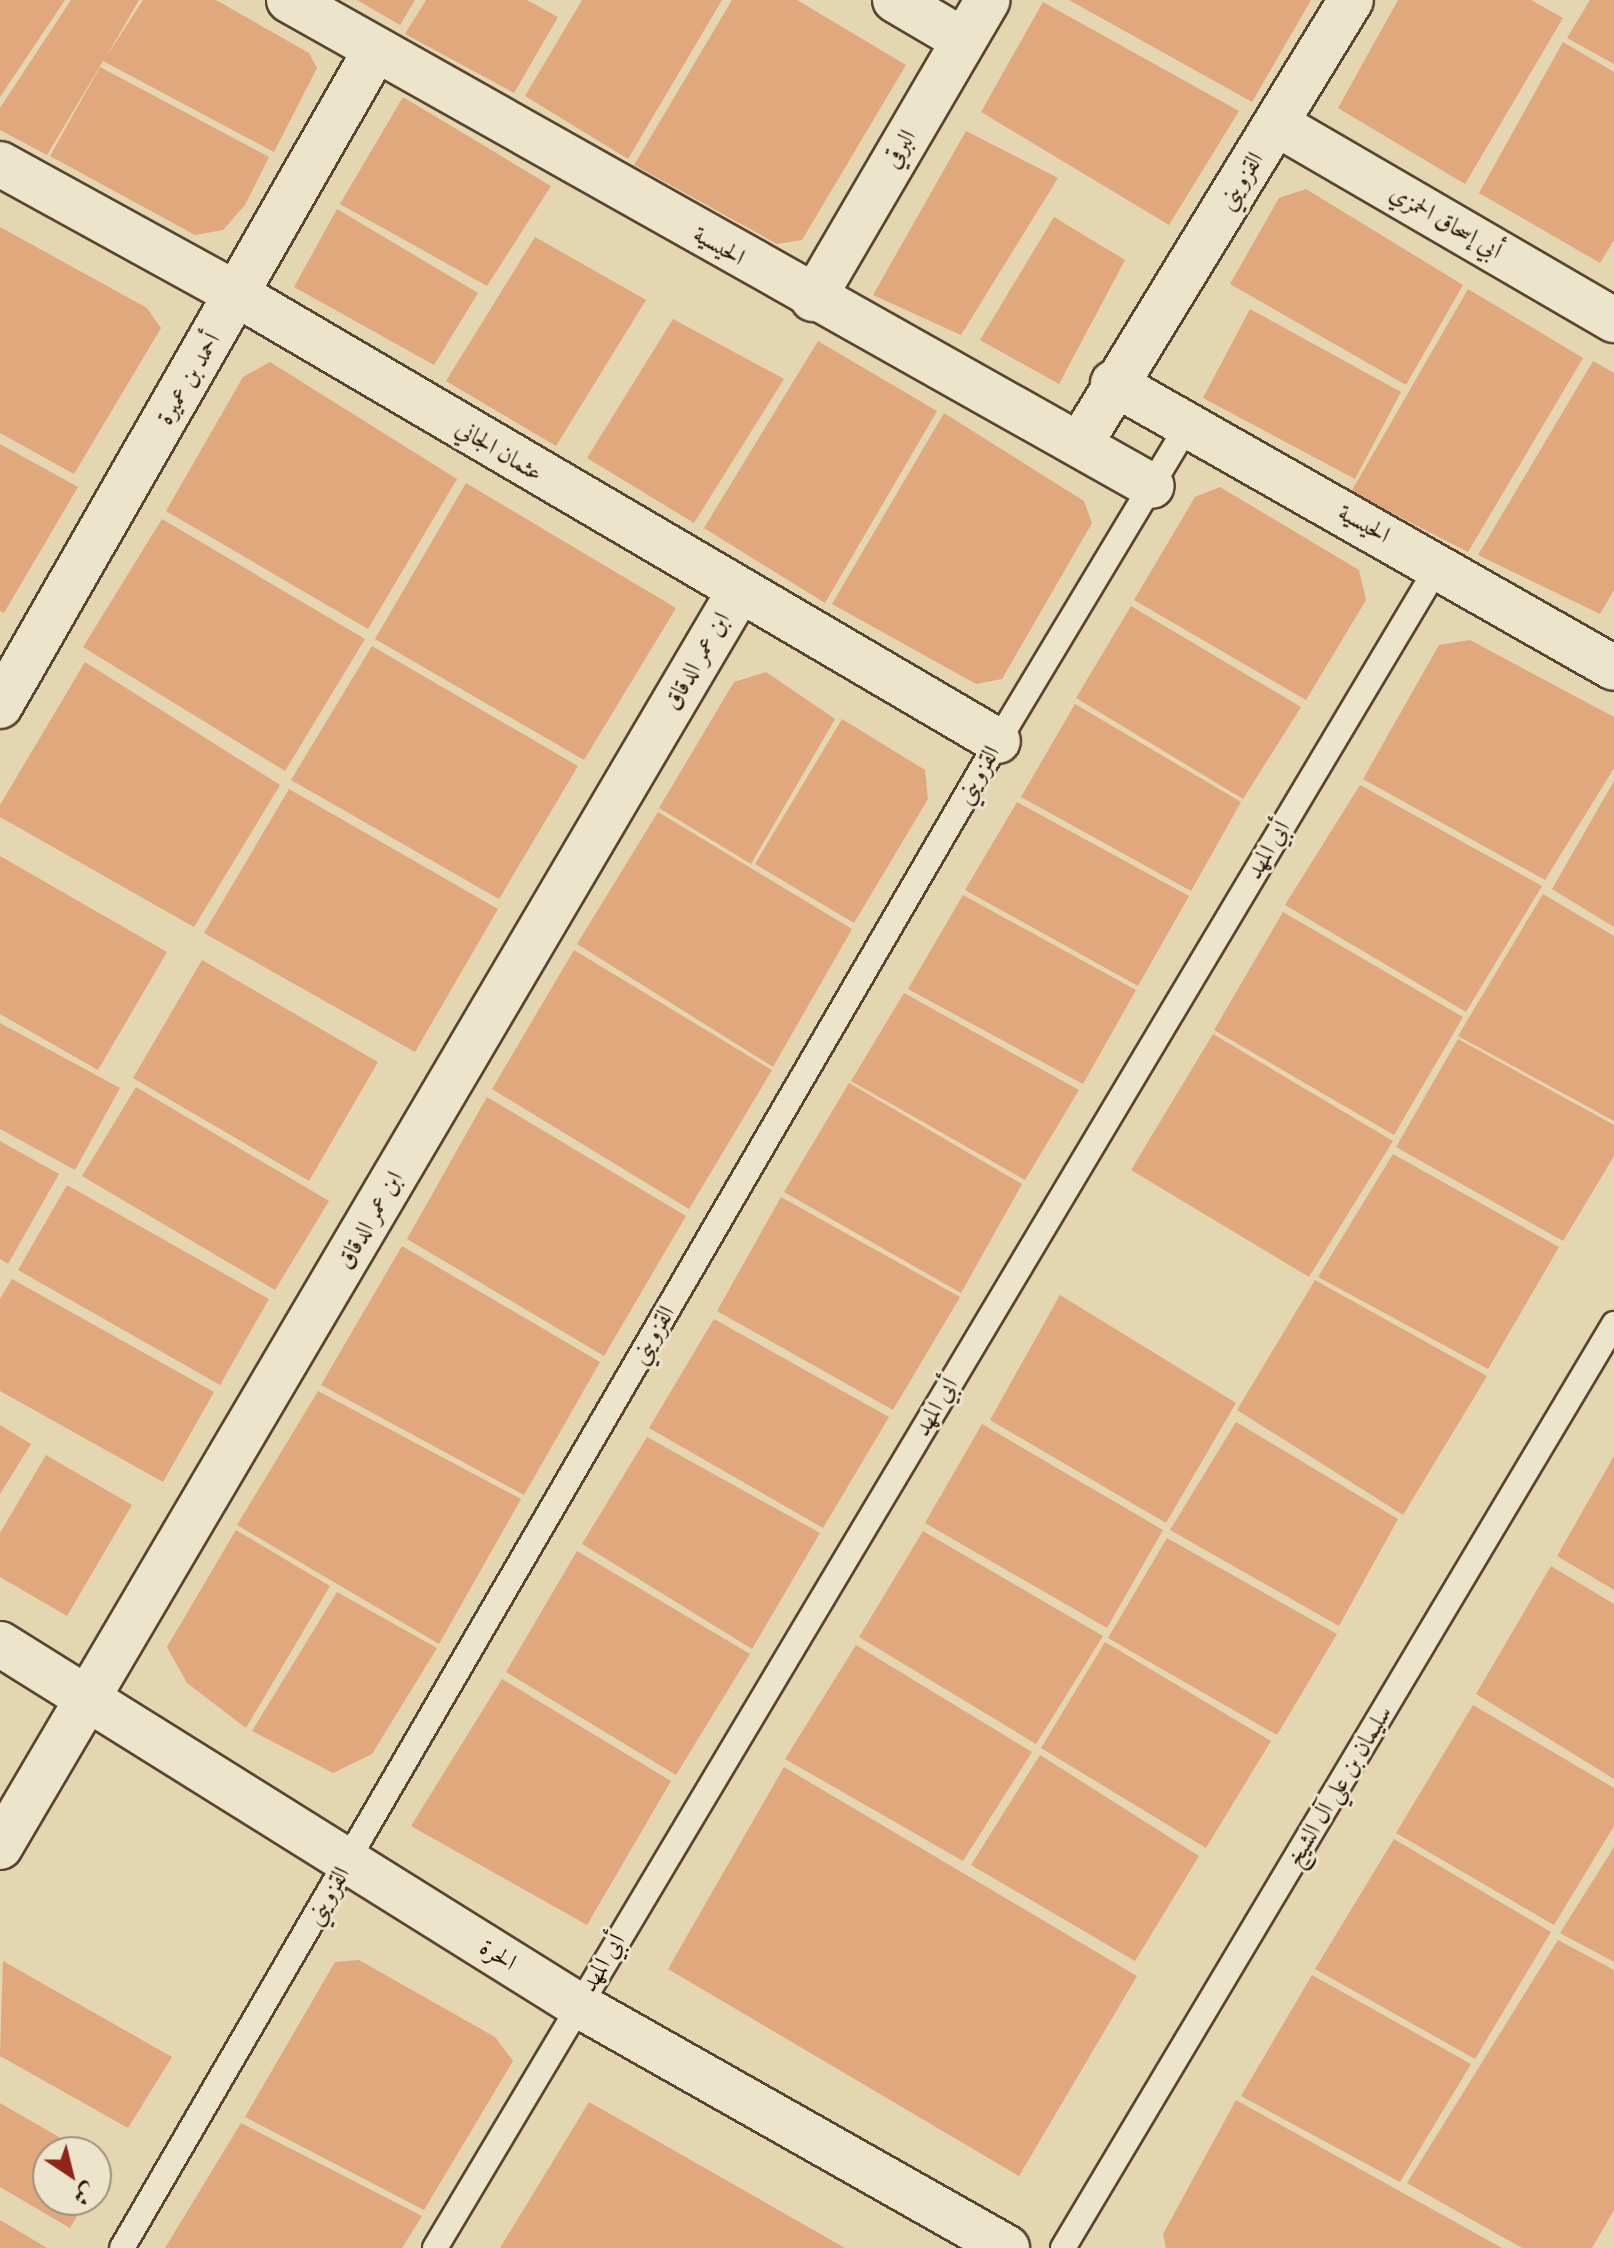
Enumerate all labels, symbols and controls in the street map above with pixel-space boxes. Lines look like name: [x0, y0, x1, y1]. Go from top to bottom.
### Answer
street label: البرقي: [878, 125, 922, 173]
street label: القزويني: [1212, 147, 1270, 215]
street label: أبي إسحاق الحمزي: [1385, 178, 1507, 266]
street label: الحيسية: [688, 220, 750, 272]
street label: أحمد بن عميرة: [151, 328, 227, 430]
street label: عثمان الجاني: [450, 414, 548, 488]
street label: الحيسية: [1333, 498, 1395, 550]
street label: ابن عمر الدقاق: [658, 607, 736, 715]
street label: القزويني: [950, 741, 1006, 809]
street label: أبي المهد: [1239, 816, 1297, 884]
street label: ابن عمر الدقاق: [331, 1166, 409, 1274]
street label: القزويني: [625, 1301, 681, 1369]
street label: أبي المهد: [907, 1373, 965, 1441]
street label: سليمان بن علي آل الشيخ: [1280, 1700, 1398, 1872]
street label: القزويني: [300, 1862, 356, 1930]
street label: أبي المهد: [574, 1929, 632, 1997]
street label: الحرة: [474, 1933, 522, 1977]
north arrow: [32, 2136, 112, 2216]
text: ش: [68, 2177, 102, 2212]

